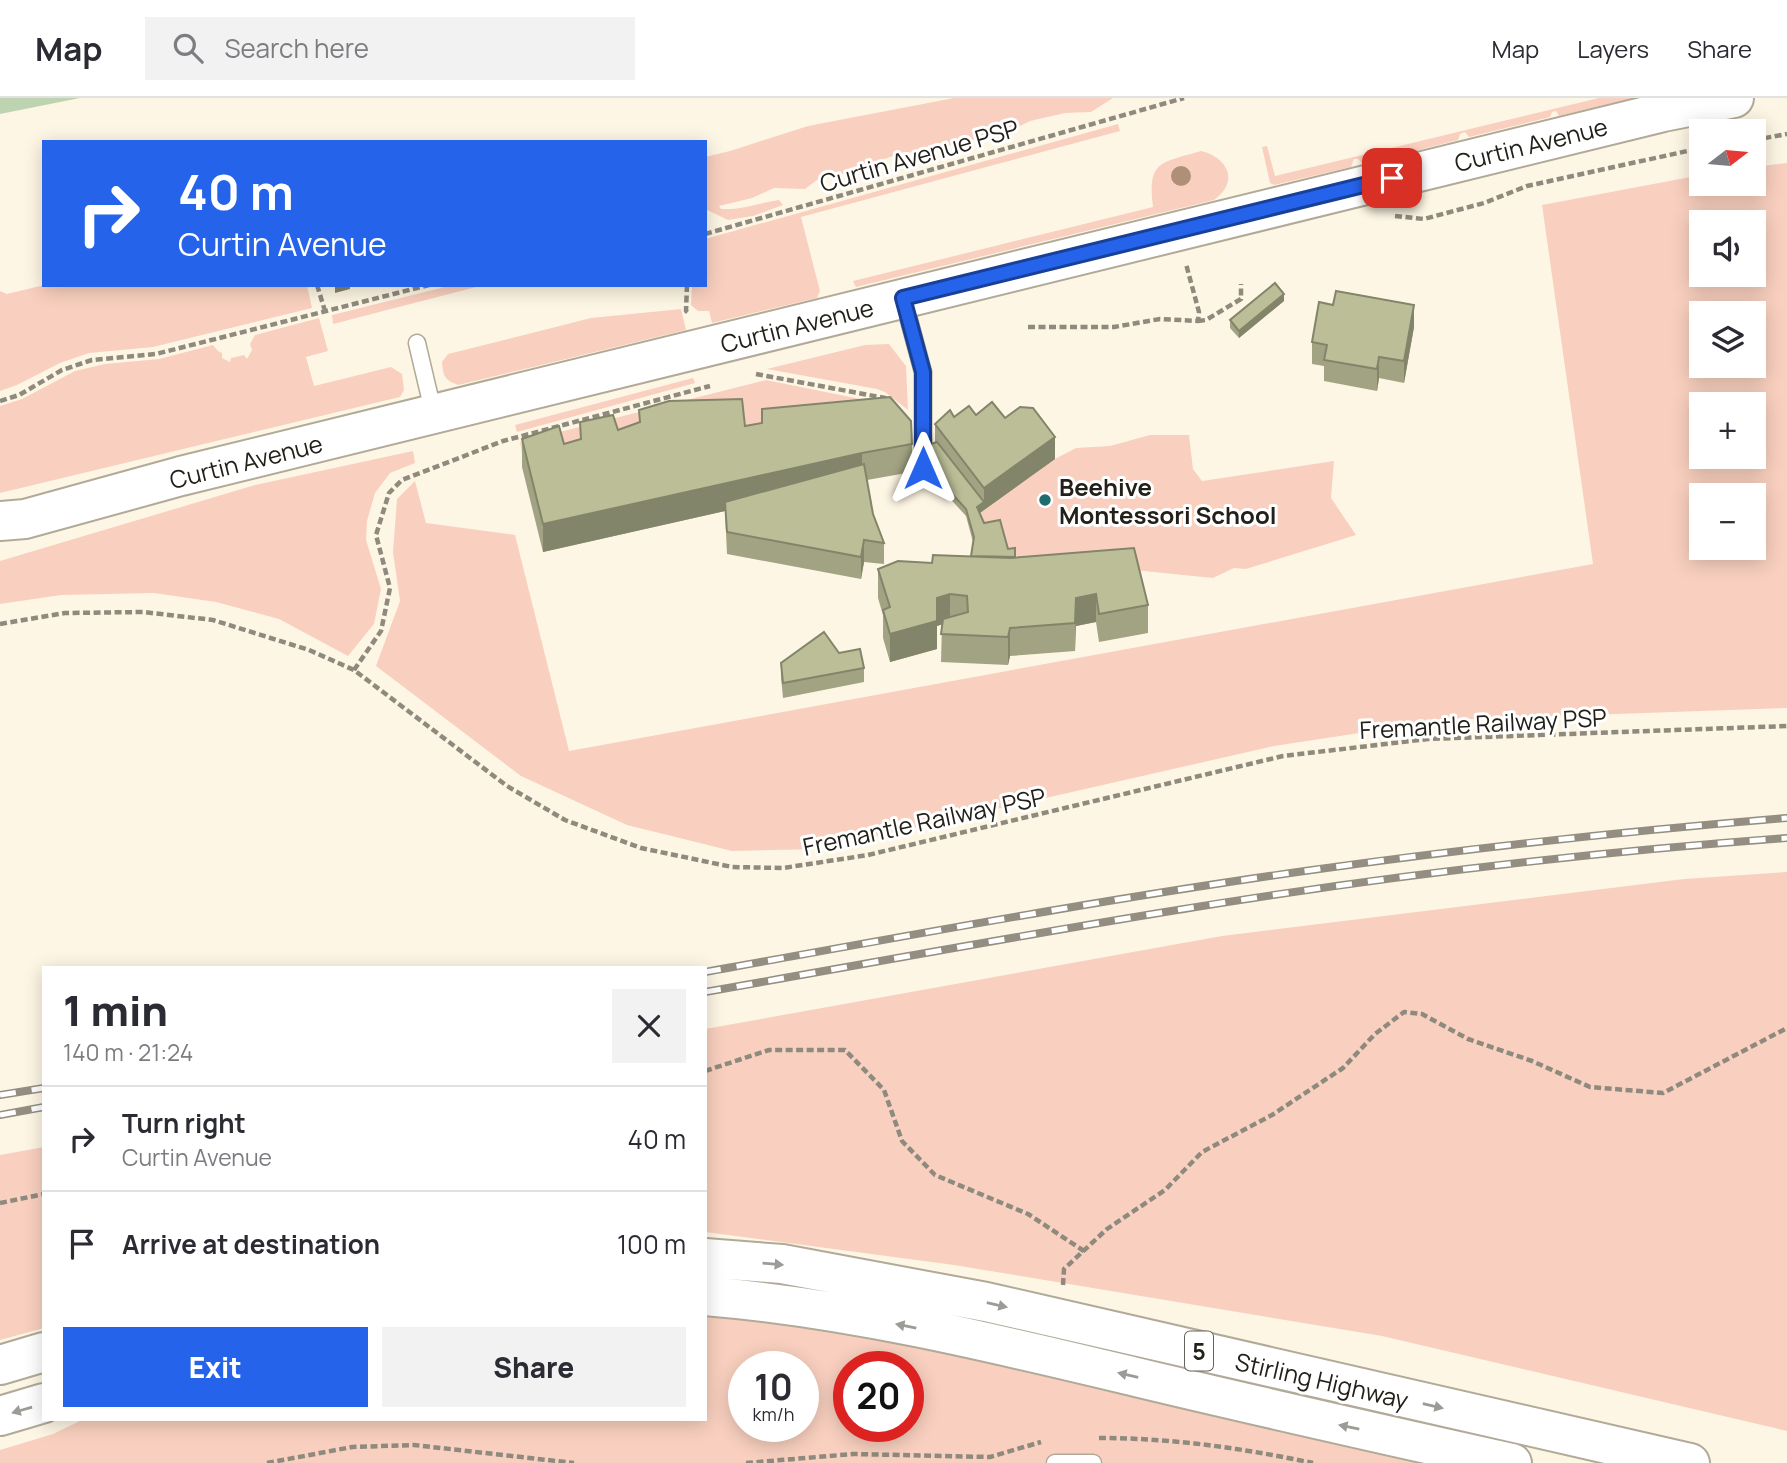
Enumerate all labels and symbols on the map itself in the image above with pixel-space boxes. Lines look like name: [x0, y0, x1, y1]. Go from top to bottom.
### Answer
street label: Curtin Avenue: [1451, 109, 1611, 179]
street label: Curtin Avenue PSP: [816, 111, 1022, 199]
north arrow: [1689, 119, 1766, 196]
pin: [1362, 148, 1422, 208]
street label: Curtin Avenue: [717, 290, 877, 360]
street label: Curtin Avenue: [166, 426, 326, 496]
position arrow: [886, 431, 960, 505]
place label: Beehive Montessori School: [1059, 470, 1276, 531]
marker: Beehive Montessori School: [1037, 492, 1053, 508]
street label: Fremantle Railway PSP: [1359, 700, 1607, 746]
street label: Fremantle Railway PSP: [800, 779, 1048, 863]
one-way arrow: [762, 1259, 784, 1270]
one-way arrow: [986, 1299, 1008, 1310]
one-way arrow: [895, 1320, 917, 1331]
road number: 5: [1185, 1332, 1213, 1370]
street label: Stirling Highway: [1232, 1344, 1412, 1416]
speed limit sign: 20: [833, 1351, 924, 1442]
one-way arrow: [1117, 1370, 1139, 1381]
one-way arrow: [1423, 1401, 1445, 1412]
one-way arrow: [11, 1405, 32, 1415]
one-way arrow: [1338, 1422, 1360, 1433]

